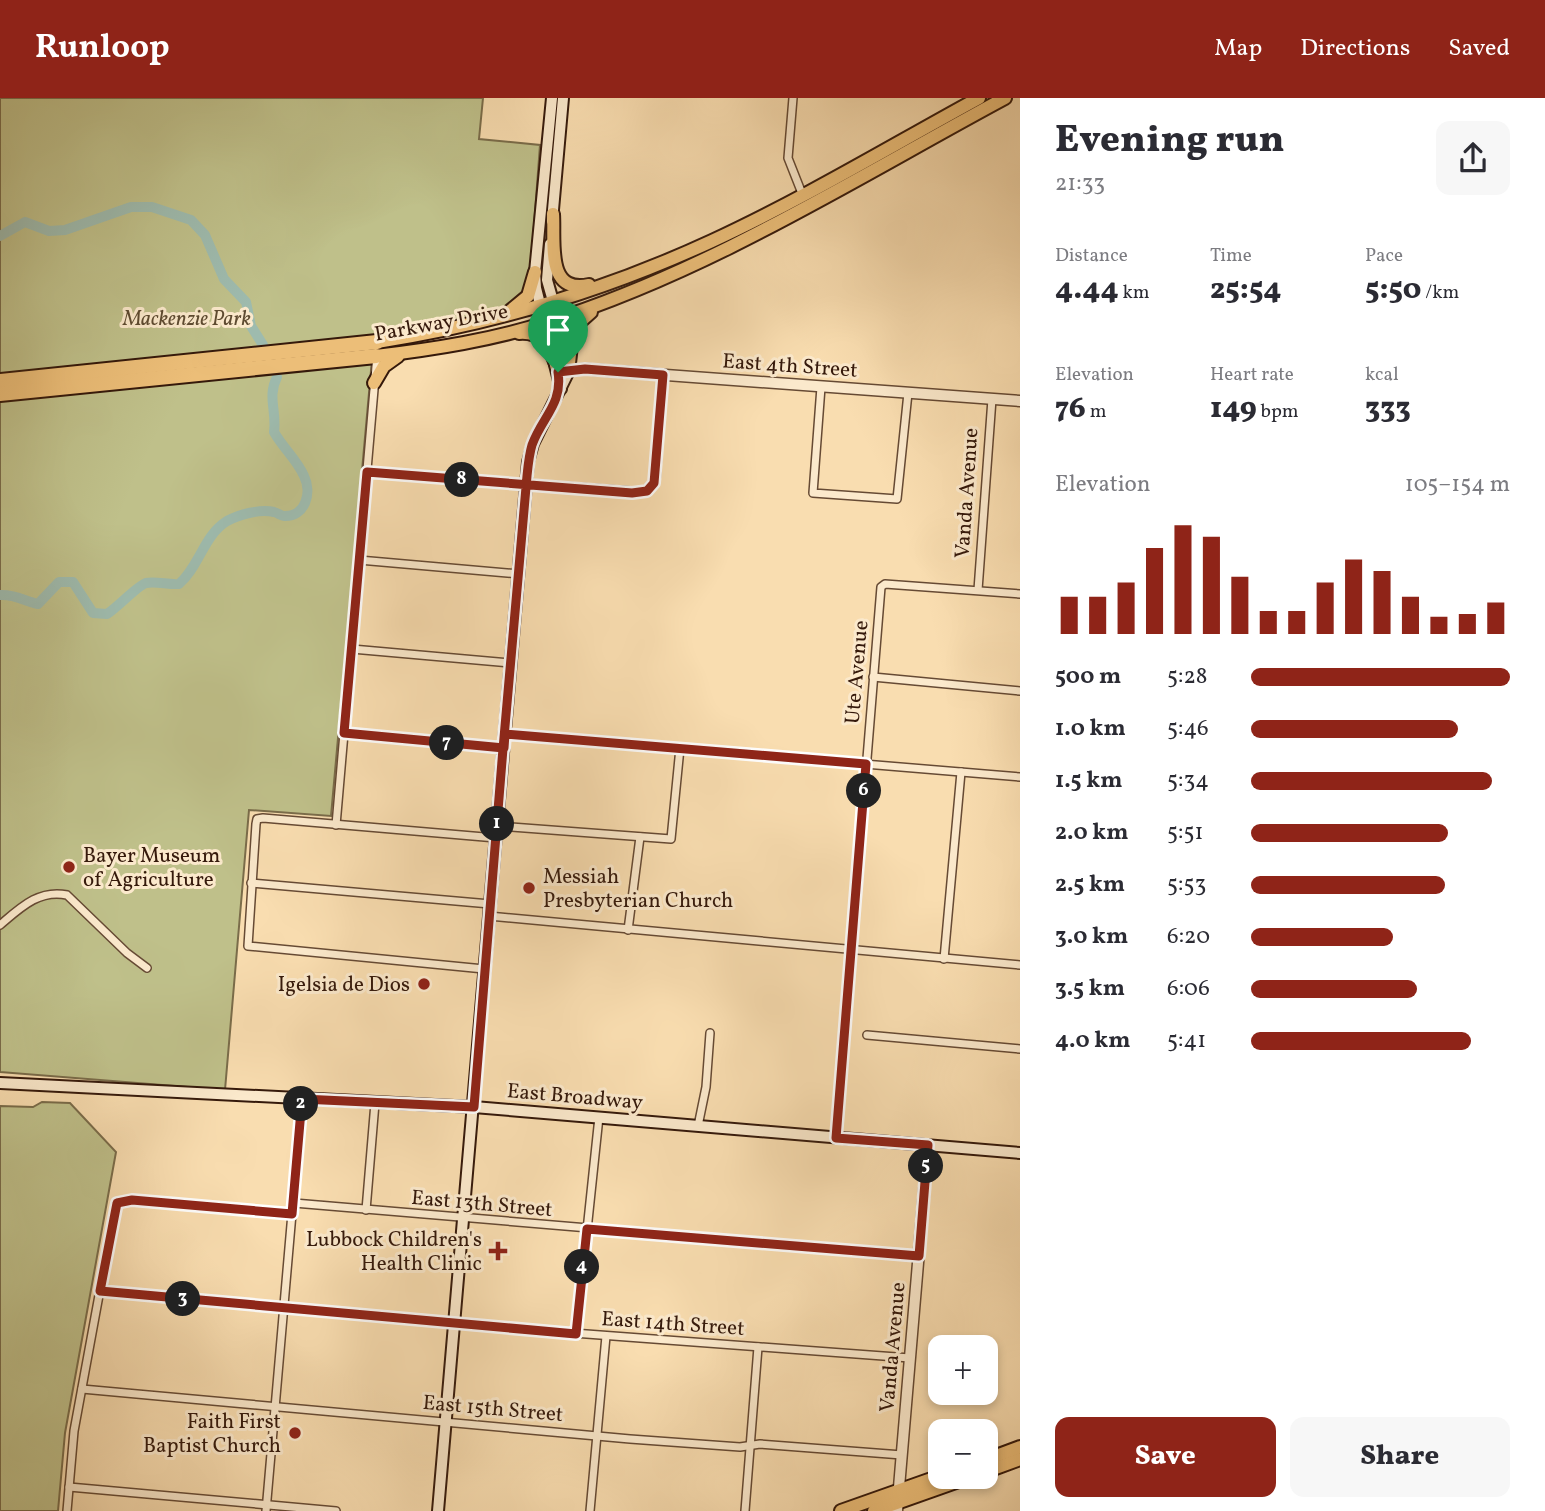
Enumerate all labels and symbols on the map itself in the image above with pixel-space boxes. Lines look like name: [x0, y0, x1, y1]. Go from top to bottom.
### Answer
street label: Parkway Drive: [372, 297, 510, 349]
pin: [528, 300, 588, 372]
park label: Mackenzie Park: [122, 305, 251, 334]
street label: East 4th Street: [721, 347, 858, 386]
street label: Vanda Avenue: [948, 427, 987, 559]
pin: 8: [444, 462, 480, 498]
street label: Ute Avenue: [839, 619, 876, 725]
pin: 7: [430, 726, 464, 760]
pin: 6: [846, 774, 882, 808]
pin: 1: [480, 806, 514, 842]
place label: Bayer Museum of Agriculture: [83, 842, 220, 895]
marker: Bayer Museum of Agriculture: [61, 859, 77, 875]
place label: Messiah Presbyterian Church: [543, 863, 733, 916]
marker: Messiah Presbyterian Church: [521, 880, 537, 896]
place label: Igelsia de Dios: [278, 971, 410, 1000]
marker: Igelsia de Dios: [416, 976, 432, 992]
street label: East Broadway: [506, 1077, 645, 1118]
pin: 2: [284, 1086, 318, 1122]
pin: 5: [908, 1148, 944, 1184]
street label: East 13th Street: [410, 1184, 554, 1225]
place label: Lubbock Children's Health Clinic: [306, 1226, 482, 1279]
marker: Lubbock Children's Health Clinic: [488, 1241, 508, 1261]
pin: 4: [564, 1250, 600, 1284]
street label: Vanda Avenue: [873, 1281, 914, 1414]
pin: 3: [166, 1282, 200, 1316]
street label: East 14th Street: [600, 1305, 745, 1344]
street label: East 15th Street: [421, 1389, 564, 1430]
place label: Faith First Baptist Church: [143, 1408, 281, 1461]
marker: Faith First Baptist Church: [287, 1425, 303, 1441]

